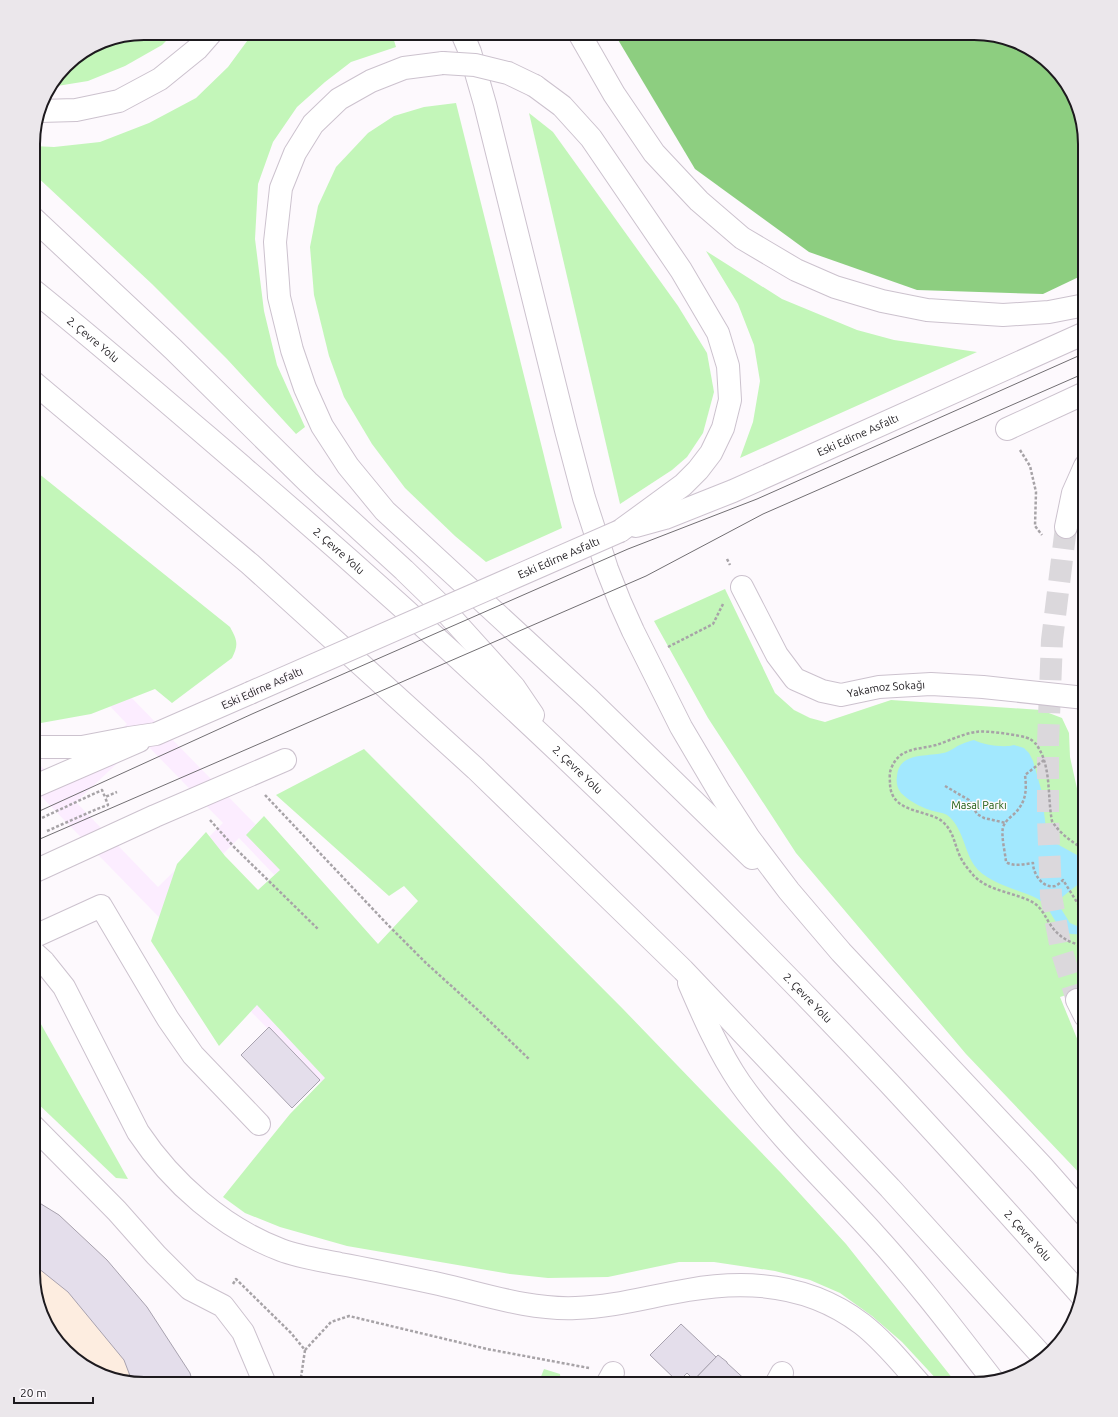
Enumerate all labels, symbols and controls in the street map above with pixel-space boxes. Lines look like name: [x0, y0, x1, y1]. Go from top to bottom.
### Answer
street label: 2. Çevre Yolu: [65, 314, 122, 365]
street label: Eski Edirne Asfaltı: [815, 412, 900, 458]
street label: 2. Çevre Yolu: [311, 525, 367, 576]
street label: Eski Edirne Asfaltı: [516, 535, 601, 581]
street label: Eski Edirne Asfaltı: [219, 665, 305, 711]
street label: Yakamoz Sokağı: [846, 678, 925, 700]
street label: 2. Çevre Yolu: [550, 743, 605, 796]
park label: Masal Parkı: [951, 799, 1007, 811]
street label: 2. Çevre Yolu: [781, 971, 834, 1025]
street label: 2. Çevre Yolu: [1002, 1208, 1054, 1263]
scale bar: [14, 1379, 93, 1405]
text: 20 m: [20, 1386, 47, 1399]

